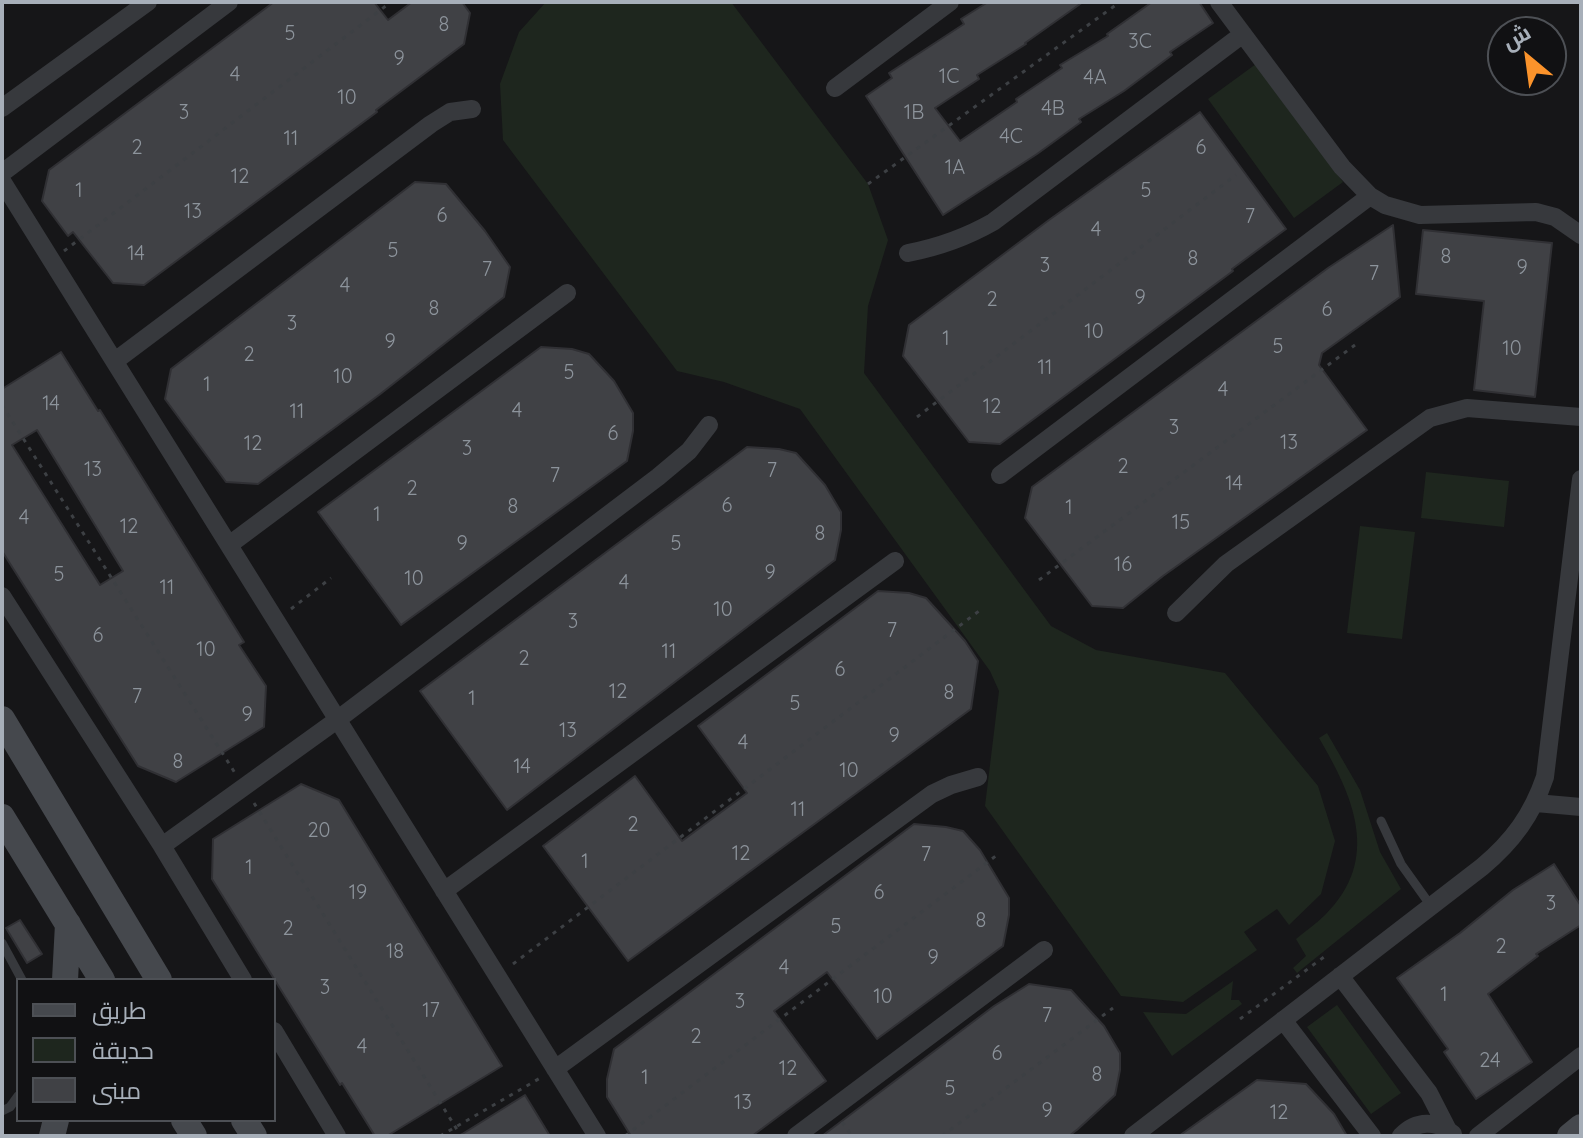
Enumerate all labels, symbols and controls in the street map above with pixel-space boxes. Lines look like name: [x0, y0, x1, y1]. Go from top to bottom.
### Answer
house number: 8: [439, 13, 449, 37]
north arrow: [1487, 16, 1567, 96]
text: ش: [1497, 18, 1535, 56]
house number: 5: [285, 22, 295, 46]
house number: 3C: [1128, 30, 1152, 54]
house number: 9: [393, 47, 405, 71]
house number: 4: [230, 63, 240, 87]
house number: 1C: [939, 65, 959, 89]
house number: 4A: [1083, 66, 1107, 90]
house number: 10: [337, 86, 357, 110]
house number: 4B: [1041, 97, 1065, 121]
house number: 3: [179, 101, 189, 125]
house number: 1B: [904, 101, 924, 125]
house number: 4C: [999, 125, 1023, 149]
house number: 11: [284, 127, 298, 151]
house number: 2: [131, 136, 143, 160]
house number: 6: [1196, 136, 1206, 160]
house number: 1A: [945, 156, 965, 180]
house number: 12: [231, 165, 249, 189]
house number: 1: [75, 179, 83, 203]
house number: 5: [1141, 179, 1151, 203]
house number: 13: [184, 200, 202, 224]
house number: 6: [437, 204, 447, 228]
house number: 7: [1245, 205, 1255, 229]
house number: 4: [1091, 218, 1101, 242]
house number: 5: [388, 239, 398, 263]
house number: 14: [127, 242, 145, 266]
house number: 8: [1441, 245, 1451, 269]
house number: 8: [1188, 247, 1198, 271]
house number: 3: [1040, 254, 1050, 278]
house number: 9: [1516, 256, 1528, 280]
house number: 7: [482, 258, 492, 282]
house number: 7: [1369, 262, 1379, 286]
house number: 4: [340, 274, 350, 298]
house number: 9: [1134, 286, 1146, 310]
house number: 2: [986, 288, 998, 312]
house number: 8: [429, 297, 439, 321]
house number: 6: [1322, 298, 1332, 322]
house number: 3: [287, 312, 297, 336]
house number: 10: [1084, 320, 1104, 344]
house number: 1: [942, 327, 950, 351]
house number: 9: [384, 330, 396, 354]
house number: 5: [1273, 335, 1283, 359]
house number: 10: [1502, 337, 1522, 361]
house number: 2: [243, 343, 255, 367]
house number: 11: [1038, 356, 1052, 380]
house number: 5: [564, 361, 574, 385]
house number: 10: [333, 365, 353, 389]
house number: 1: [203, 373, 211, 397]
house number: 4: [1218, 378, 1228, 402]
house number: 14: [42, 392, 60, 416]
house number: 12: [983, 395, 1001, 419]
house number: 4: [512, 399, 522, 423]
house number: 11: [290, 400, 304, 424]
house number: 3: [1169, 416, 1179, 440]
house number: 6: [608, 422, 618, 446]
house number: 13: [1280, 431, 1298, 455]
house number: 12: [244, 432, 262, 456]
house number: 3: [462, 437, 472, 461]
house number: 2: [1117, 455, 1129, 479]
house number: 13: [84, 458, 102, 482]
house number: 7: [767, 459, 777, 483]
house number: 7: [550, 464, 560, 488]
house number: 14: [1225, 472, 1243, 496]
house number: 2: [406, 477, 418, 501]
house number: 6: [722, 494, 732, 518]
house number: 8: [508, 495, 518, 519]
house number: 1: [1065, 496, 1073, 520]
house number: 1: [373, 503, 381, 527]
house number: 4: [19, 506, 29, 530]
house number: 15: [1172, 511, 1190, 535]
house number: 12: [120, 515, 138, 539]
house number: 8: [815, 522, 825, 546]
house number: 9: [456, 532, 468, 556]
house number: 5: [671, 532, 681, 556]
house number: 16: [1114, 553, 1132, 577]
house number: 9: [764, 561, 776, 585]
house number: 5: [54, 563, 64, 587]
house number: 10: [404, 567, 424, 591]
house number: 4: [619, 571, 629, 595]
house number: 11: [160, 576, 174, 600]
house number: 10: [713, 598, 733, 622]
house number: 3: [568, 610, 578, 634]
house number: 7: [887, 619, 897, 643]
house number: 6: [93, 624, 103, 648]
house number: 10: [196, 638, 216, 662]
house number: 11: [662, 640, 676, 664]
house number: 2: [518, 647, 530, 671]
house number: 6: [835, 658, 845, 682]
house number: 12: [609, 680, 627, 704]
house number: 8: [944, 681, 954, 705]
house number: 7: [132, 685, 142, 709]
house number: 1: [468, 687, 476, 711]
house number: 5: [790, 692, 800, 716]
house number: 9: [241, 703, 253, 727]
house number: 13: [559, 719, 577, 743]
house number: 9: [888, 724, 900, 748]
house number: 4: [738, 731, 748, 755]
house number: 8: [173, 750, 183, 774]
house number: 14: [513, 755, 531, 779]
house number: 10: [839, 759, 859, 783]
house number: 11: [791, 798, 805, 822]
house number: 2: [627, 813, 639, 837]
house number: 20: [308, 819, 330, 843]
house number: 12: [732, 842, 750, 866]
house number: 7: [921, 843, 931, 867]
house number: 1: [581, 850, 589, 874]
house number: 1: [245, 856, 253, 880]
house number: 19: [349, 881, 367, 905]
house number: 6: [874, 881, 884, 905]
house number: 3: [1546, 892, 1556, 916]
house number: 8: [976, 909, 986, 933]
house number: 5: [831, 915, 841, 939]
house number: 2: [282, 917, 294, 941]
house number: 2: [1495, 935, 1507, 959]
house number: 18: [386, 940, 404, 964]
house number: 9: [927, 946, 939, 970]
house number: 4: [779, 956, 789, 980]
house number: 3: [320, 976, 330, 1000]
legend: [16, 978, 276, 1122]
house number: 1: [1440, 983, 1448, 1007]
house number: 10: [873, 985, 893, 1009]
house number: 3: [735, 990, 745, 1014]
text: طريق: [92, 995, 147, 1025]
house number: 17: [422, 999, 440, 1023]
house number: 7: [1042, 1004, 1052, 1028]
house number: 2: [690, 1025, 702, 1049]
text: حديقة: [92, 1035, 154, 1065]
house number: 4: [357, 1035, 367, 1059]
house number: 6: [992, 1042, 1002, 1066]
house number: 24: [1479, 1049, 1501, 1073]
house number: 12: [779, 1057, 797, 1081]
house number: 8: [1092, 1063, 1102, 1087]
house number: 1: [641, 1066, 649, 1090]
text: مبنى: [92, 1075, 141, 1105]
house number: 5: [945, 1077, 955, 1101]
house number: 13: [734, 1091, 752, 1115]
house number: 9: [1041, 1099, 1053, 1123]
house number: 12: [1270, 1101, 1288, 1125]

